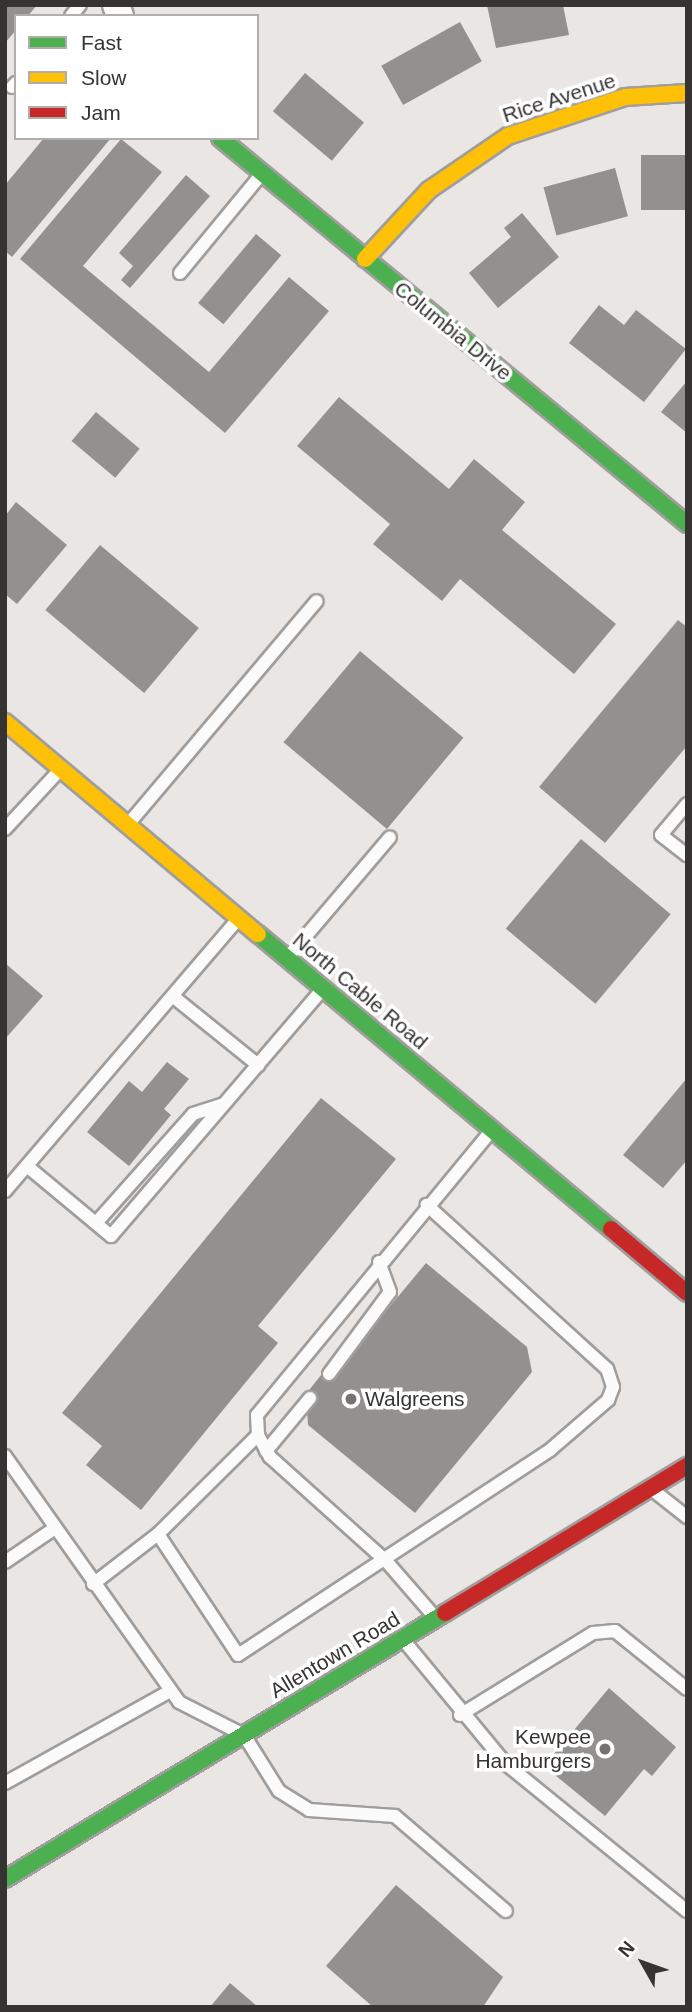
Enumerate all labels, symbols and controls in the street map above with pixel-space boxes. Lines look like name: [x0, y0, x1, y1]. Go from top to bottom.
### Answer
legend: [14, 14, 259, 140]
text: Fast: [81, 31, 122, 54]
text: Slow: [81, 66, 127, 89]
street label: Rice Avenue: [499, 68, 619, 128]
text: Jam: [81, 101, 121, 124]
street label: Columbia Drive: [389, 276, 517, 386]
street label: North Cable Road: [288, 927, 432, 1055]
place label: Walgreens: [365, 1386, 465, 1412]
marker: Walgreens: [343, 1391, 359, 1407]
street label: Allentown Road: [265, 1606, 405, 1704]
place label: Kewpee Hamburgers: [475, 1724, 591, 1774]
marker: Kewpee Hamburgers: [597, 1741, 613, 1757]
north arrow: [608, 1928, 678, 1998]
text: N: [614, 1937, 639, 1961]

